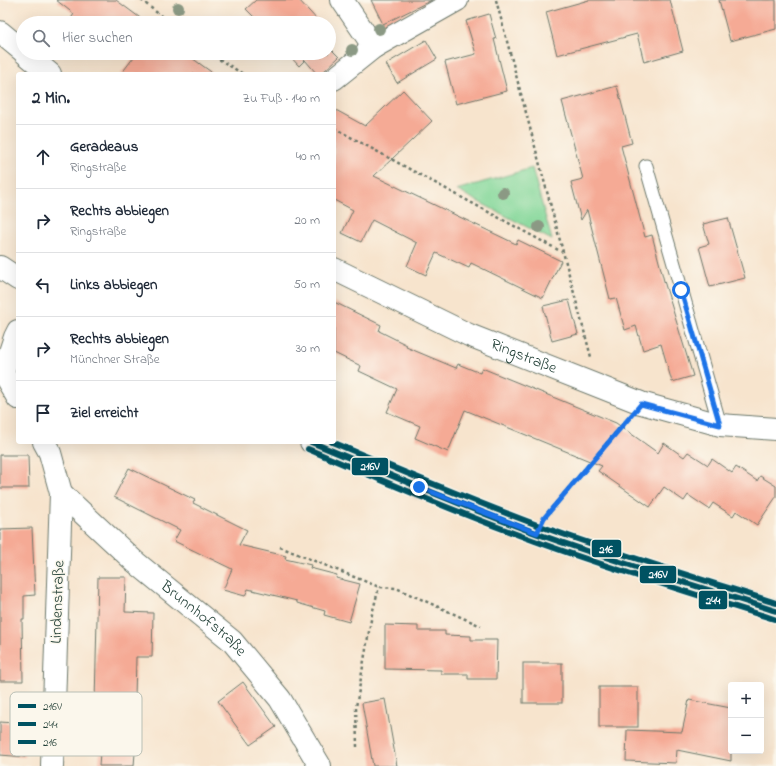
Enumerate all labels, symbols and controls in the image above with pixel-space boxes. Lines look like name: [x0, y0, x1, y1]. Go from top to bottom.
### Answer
search box: [16, 16, 336, 60]
icon: search: [30, 27, 52, 49]
text: Hier suchen: [62, 27, 133, 49]
text: 2 Min.: [32, 86, 70, 111]
text: Zu Fuß · 140 m: [243, 89, 320, 108]
text: Geradeaus: [70, 136, 138, 158]
icon: ahead: [32, 146, 54, 168]
text: 40 m: [296, 147, 320, 166]
text: Ringstraße: [70, 158, 126, 177]
text: Rechts abbiegen: [70, 200, 169, 222]
icon: right: [32, 210, 54, 232]
text: 20 m: [295, 211, 320, 230]
text: Ringstraße: [70, 222, 126, 241]
icon: left: [32, 274, 54, 296]
text: Links abbiegen: [70, 274, 157, 296]
text: 50 m: [294, 275, 320, 294]
route start: [672, 281, 690, 299]
text: Rechts abbiegen: [70, 328, 169, 350]
street label: Ringstraße: [487, 333, 561, 381]
icon: right: [32, 338, 54, 360]
text: 30 m: [296, 339, 320, 358]
text: Münchner Straße: [70, 350, 160, 369]
icon: arrive: [32, 402, 54, 424]
text: Ziel erreicht: [70, 402, 138, 424]
line badge: 216V: [351, 457, 389, 476]
text: 216V: [360, 459, 380, 475]
route end: [410, 478, 428, 496]
line badge: 216: [591, 539, 622, 558]
text: 216: [598, 542, 613, 558]
street label: Lindenstraße: [45, 559, 71, 644]
line badge: 216V: [639, 565, 677, 584]
text: 216V: [648, 567, 668, 583]
street label: Brunnhofstraße: [154, 574, 253, 662]
line badge: 244: [698, 590, 728, 610]
text: 244: [705, 593, 721, 609]
map controls: [728, 682, 764, 754]
button: +: [728, 682, 764, 718]
legend: [10, 692, 142, 756]
text: 216V: [43, 699, 63, 715]
text: 244: [43, 717, 58, 733]
button: −: [728, 718, 764, 754]
text: 216: [43, 735, 57, 751]

